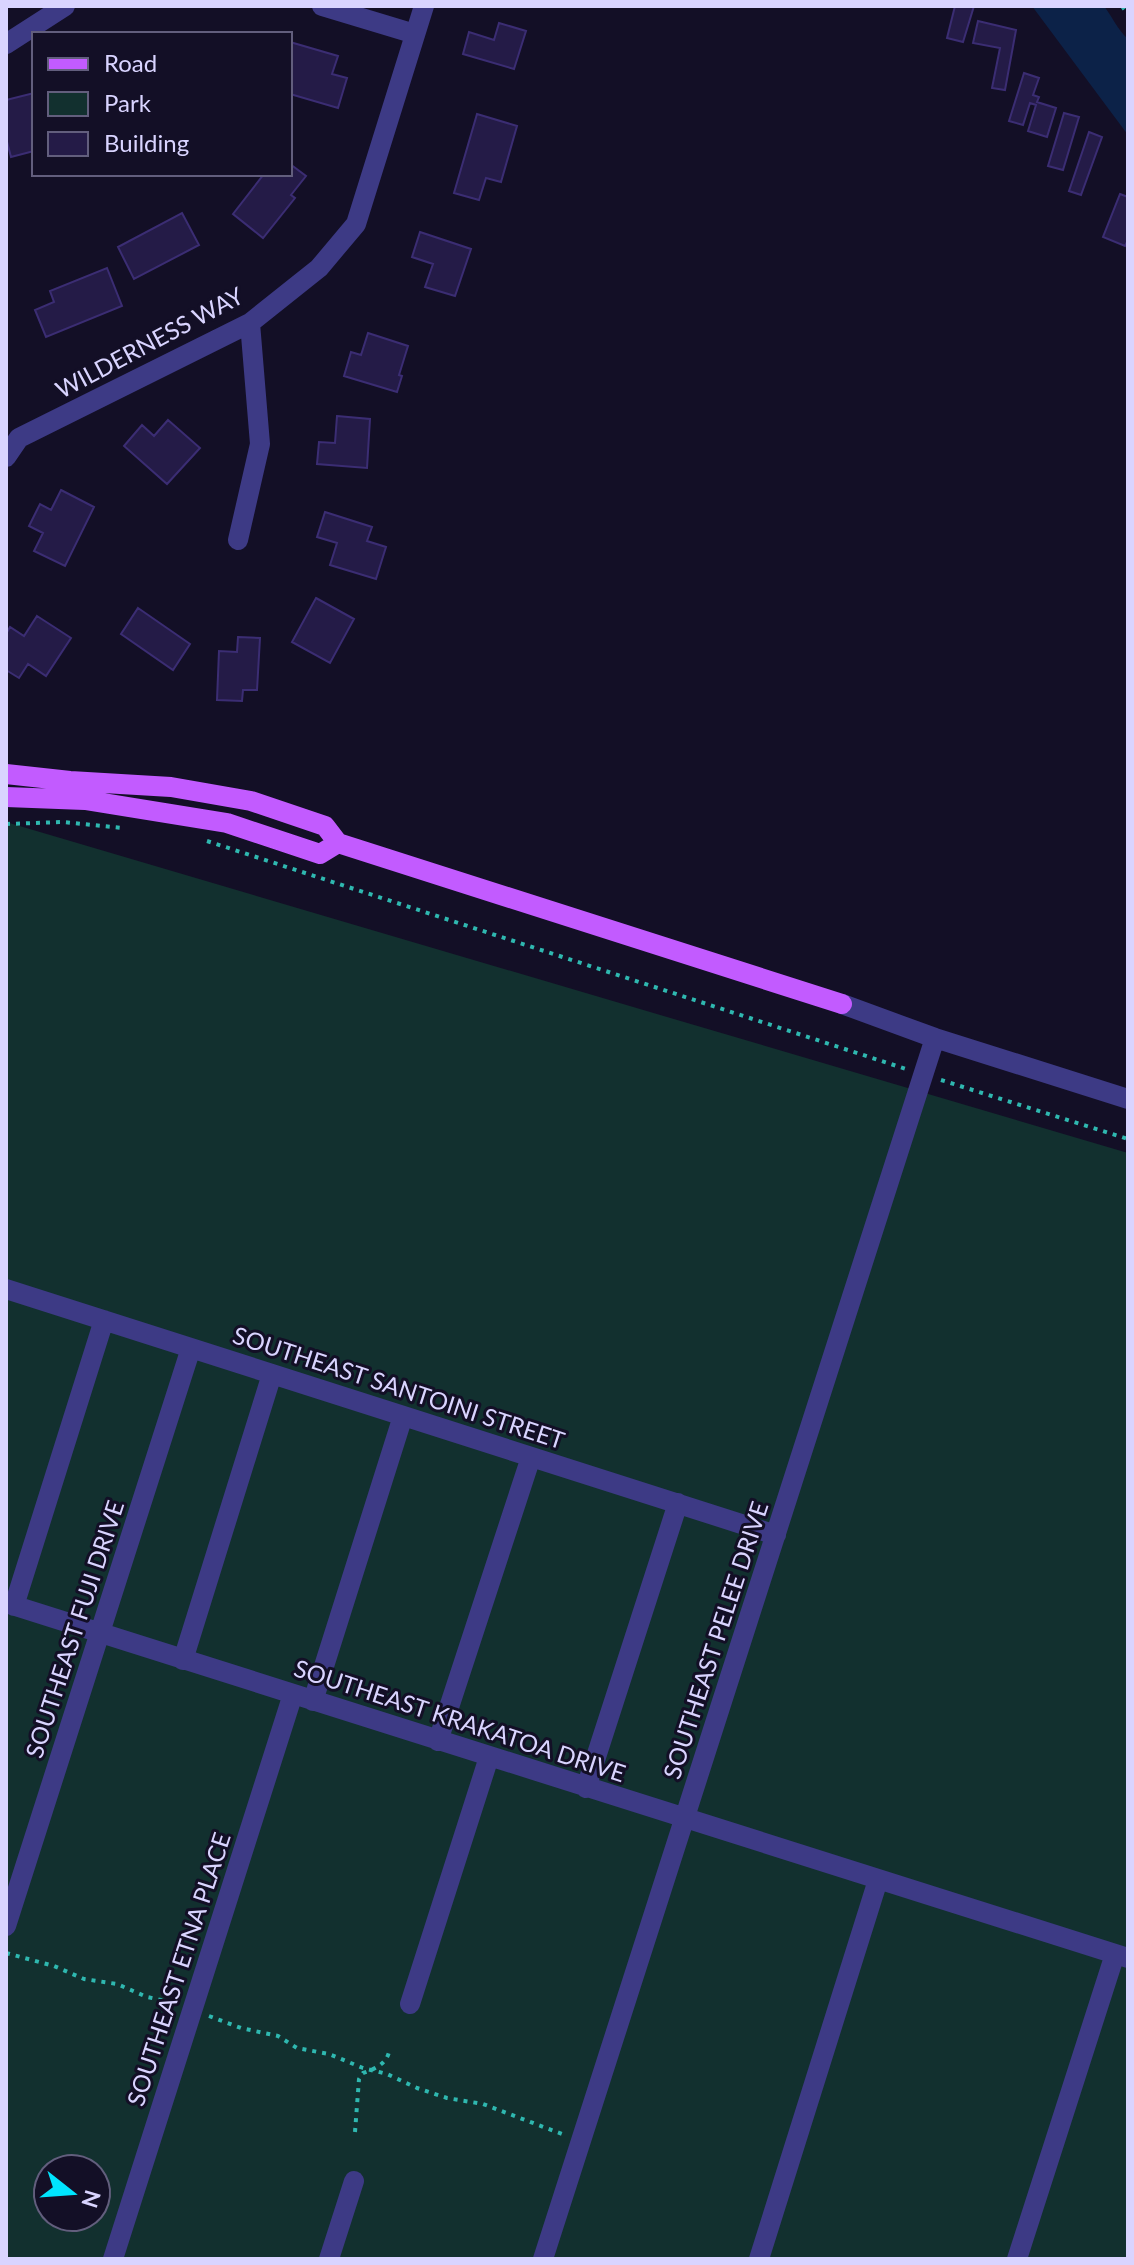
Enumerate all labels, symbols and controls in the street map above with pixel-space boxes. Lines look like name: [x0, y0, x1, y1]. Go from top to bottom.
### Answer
legend: [32, 32, 292, 176]
text: Road: [104, 48, 157, 77]
text: Park: [104, 88, 152, 117]
text: Building: [104, 128, 189, 157]
street label: WILDERNESS WAY: [50, 280, 248, 404]
street label: SOUTHEAST SANTOINI STREET: [229, 1320, 569, 1454]
street label: SOUTHEAST FUJI DRIVE: [19, 1497, 129, 1761]
street label: SOUTHEAST PELEE DRIVE: [656, 1498, 774, 1782]
street label: SOUTHEAST KRAKATOA DRIVE: [291, 1653, 629, 1787]
street label: SOUTHEAST ETNA PLACE: [120, 1829, 236, 2109]
north arrow: [32, 2153, 112, 2233]
text: N: [76, 2187, 107, 2211]

